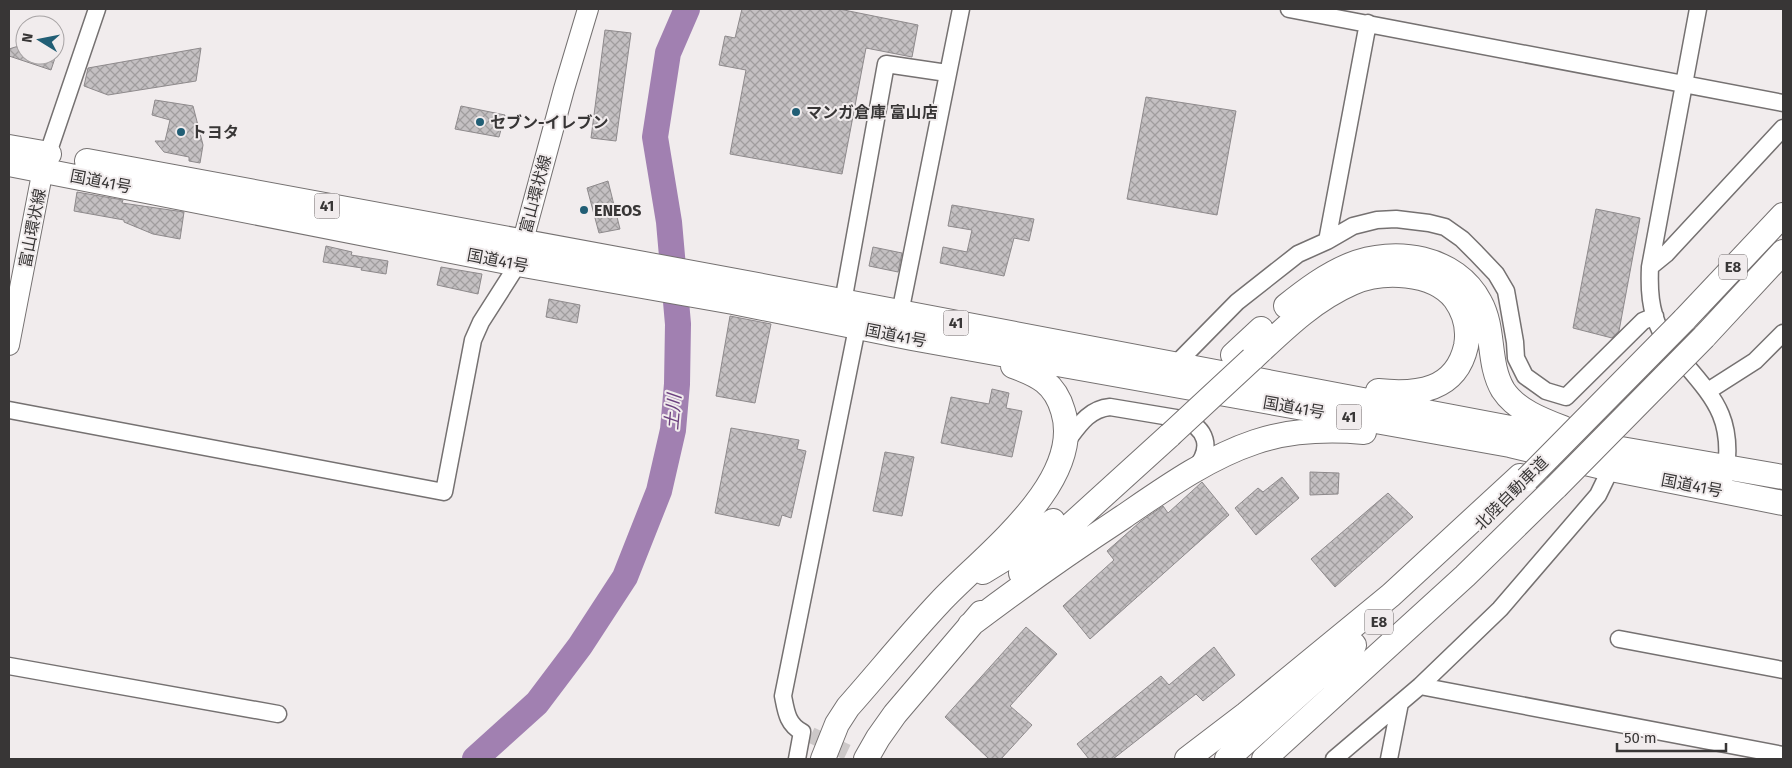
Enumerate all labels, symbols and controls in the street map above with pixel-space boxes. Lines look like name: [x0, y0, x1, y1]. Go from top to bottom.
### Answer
north arrow: [15, 15, 65, 65]
text: N: [19, 32, 37, 44]
place label: マンガ倉庫 富山店: [806, 103, 938, 122]
marker: マンガ倉庫 富山店: [790, 106, 802, 118]
place label: セブン-イレブン: [490, 113, 609, 132]
marker: セブン-イレブン: [474, 116, 486, 128]
place label: トヨタ: [191, 123, 239, 142]
marker: トヨタ: [175, 126, 187, 138]
street label: 富山環状線: [516, 153, 555, 235]
street label: 国道41号: [68, 166, 133, 197]
street label: 富山環状線: [16, 187, 49, 269]
road number: 41: [314, 194, 340, 218]
place label: ENEOS: [594, 201, 641, 220]
marker: ENEOS: [578, 204, 590, 216]
street label: 国道41号: [465, 245, 530, 276]
road number: E8: [1719, 254, 1747, 280]
road number: 41: [944, 310, 968, 336]
street label: 国道41号: [863, 320, 928, 351]
water label: 土川: [660, 391, 686, 431]
street label: 国道41号: [1261, 393, 1326, 422]
road number: 41: [1336, 404, 1362, 430]
street label: 北陸自動車道: [1471, 453, 1552, 534]
street label: 国道41号: [1659, 470, 1724, 501]
road number: E8: [1365, 610, 1393, 634]
scale bar: [1617, 720, 1726, 752]
text: 50 m: [1624, 729, 1657, 747]

